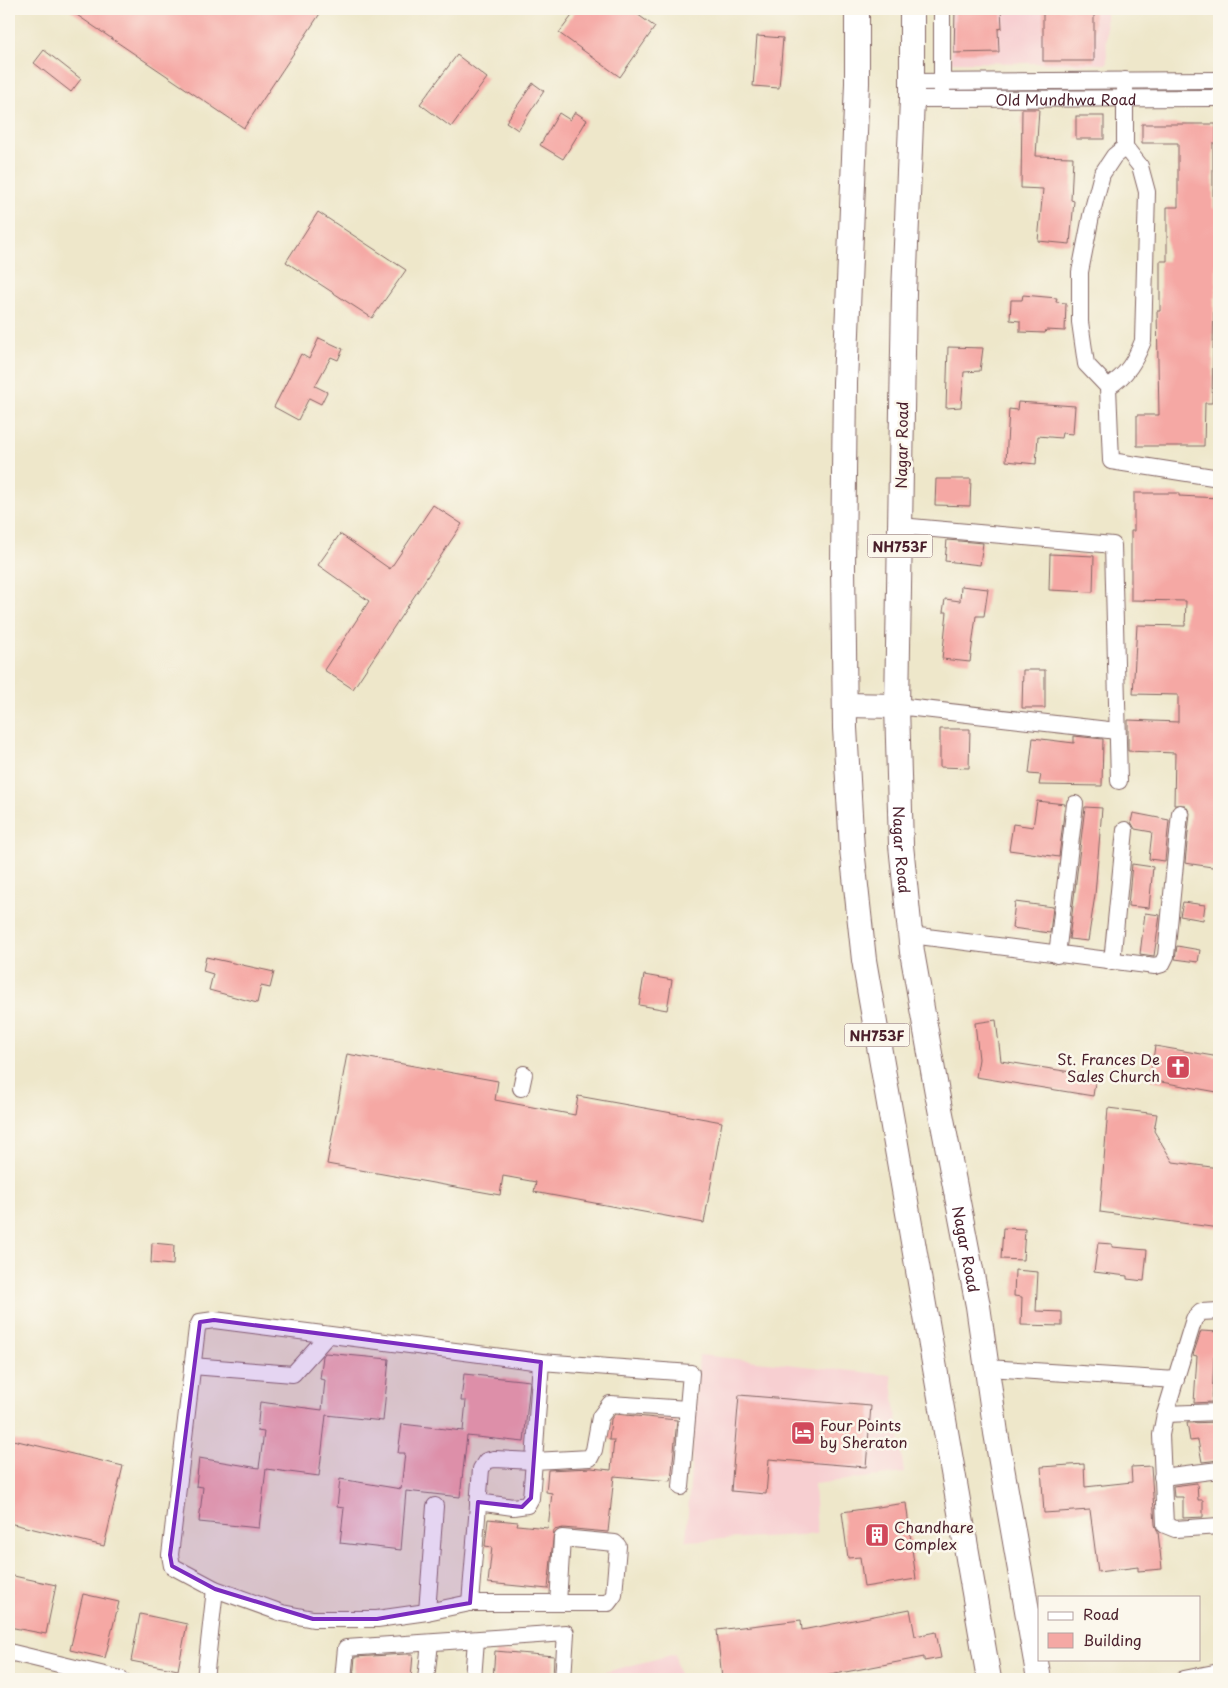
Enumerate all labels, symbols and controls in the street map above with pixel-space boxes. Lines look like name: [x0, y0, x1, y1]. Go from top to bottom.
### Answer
street label: Old Mundhwa Road: [995, 87, 1137, 110]
street label: Nagar Road: [889, 401, 913, 489]
road number: NH753F: [868, 534, 932, 558]
street label: Nagar Road: [888, 806, 917, 894]
road number: NH753F: [844, 1024, 910, 1046]
place label: St. Frances De Sales Church: [1057, 1047, 1160, 1087]
church icon: St. Frances De Sales Church: [1165, 1054, 1191, 1080]
street label: Nagar Road: [947, 1204, 987, 1294]
place label: Four Points by Sheraton: [820, 1413, 908, 1453]
hotel icon: Four Points by Sheraton: [790, 1420, 816, 1446]
place label: Chandhare Complex: [894, 1515, 974, 1555]
building icon: Chandhare Complex: [864, 1522, 890, 1548]
legend: [1038, 1596, 1200, 1660]
text: Road: [1083, 1602, 1119, 1625]
text: Building: [1083, 1628, 1142, 1651]

